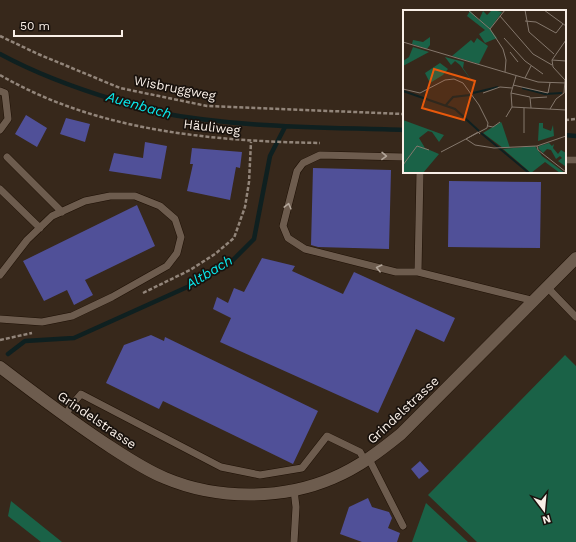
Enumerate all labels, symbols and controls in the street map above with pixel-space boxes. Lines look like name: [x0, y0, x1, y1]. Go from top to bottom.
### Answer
inset map: [403, 10, 566, 173]
scale bar: [14, 12, 122, 38]
text: 50 m: [20, 19, 50, 33]
street label: Wisbruggweg: [133, 73, 217, 103]
water label: Auenbach: [104, 88, 173, 122]
street label: Häuliweg: [183, 116, 241, 138]
one-way arrow: [381, 152, 387, 160]
one-way arrow: [283, 203, 292, 210]
water label: Altbach: [182, 252, 235, 293]
one-way arrow: [376, 264, 383, 273]
street label: Grindelstrasse: [364, 373, 442, 447]
street label: Grindelstrasse: [55, 388, 139, 452]
north arrow: [524, 490, 564, 530]
text: N: [541, 512, 552, 527]

